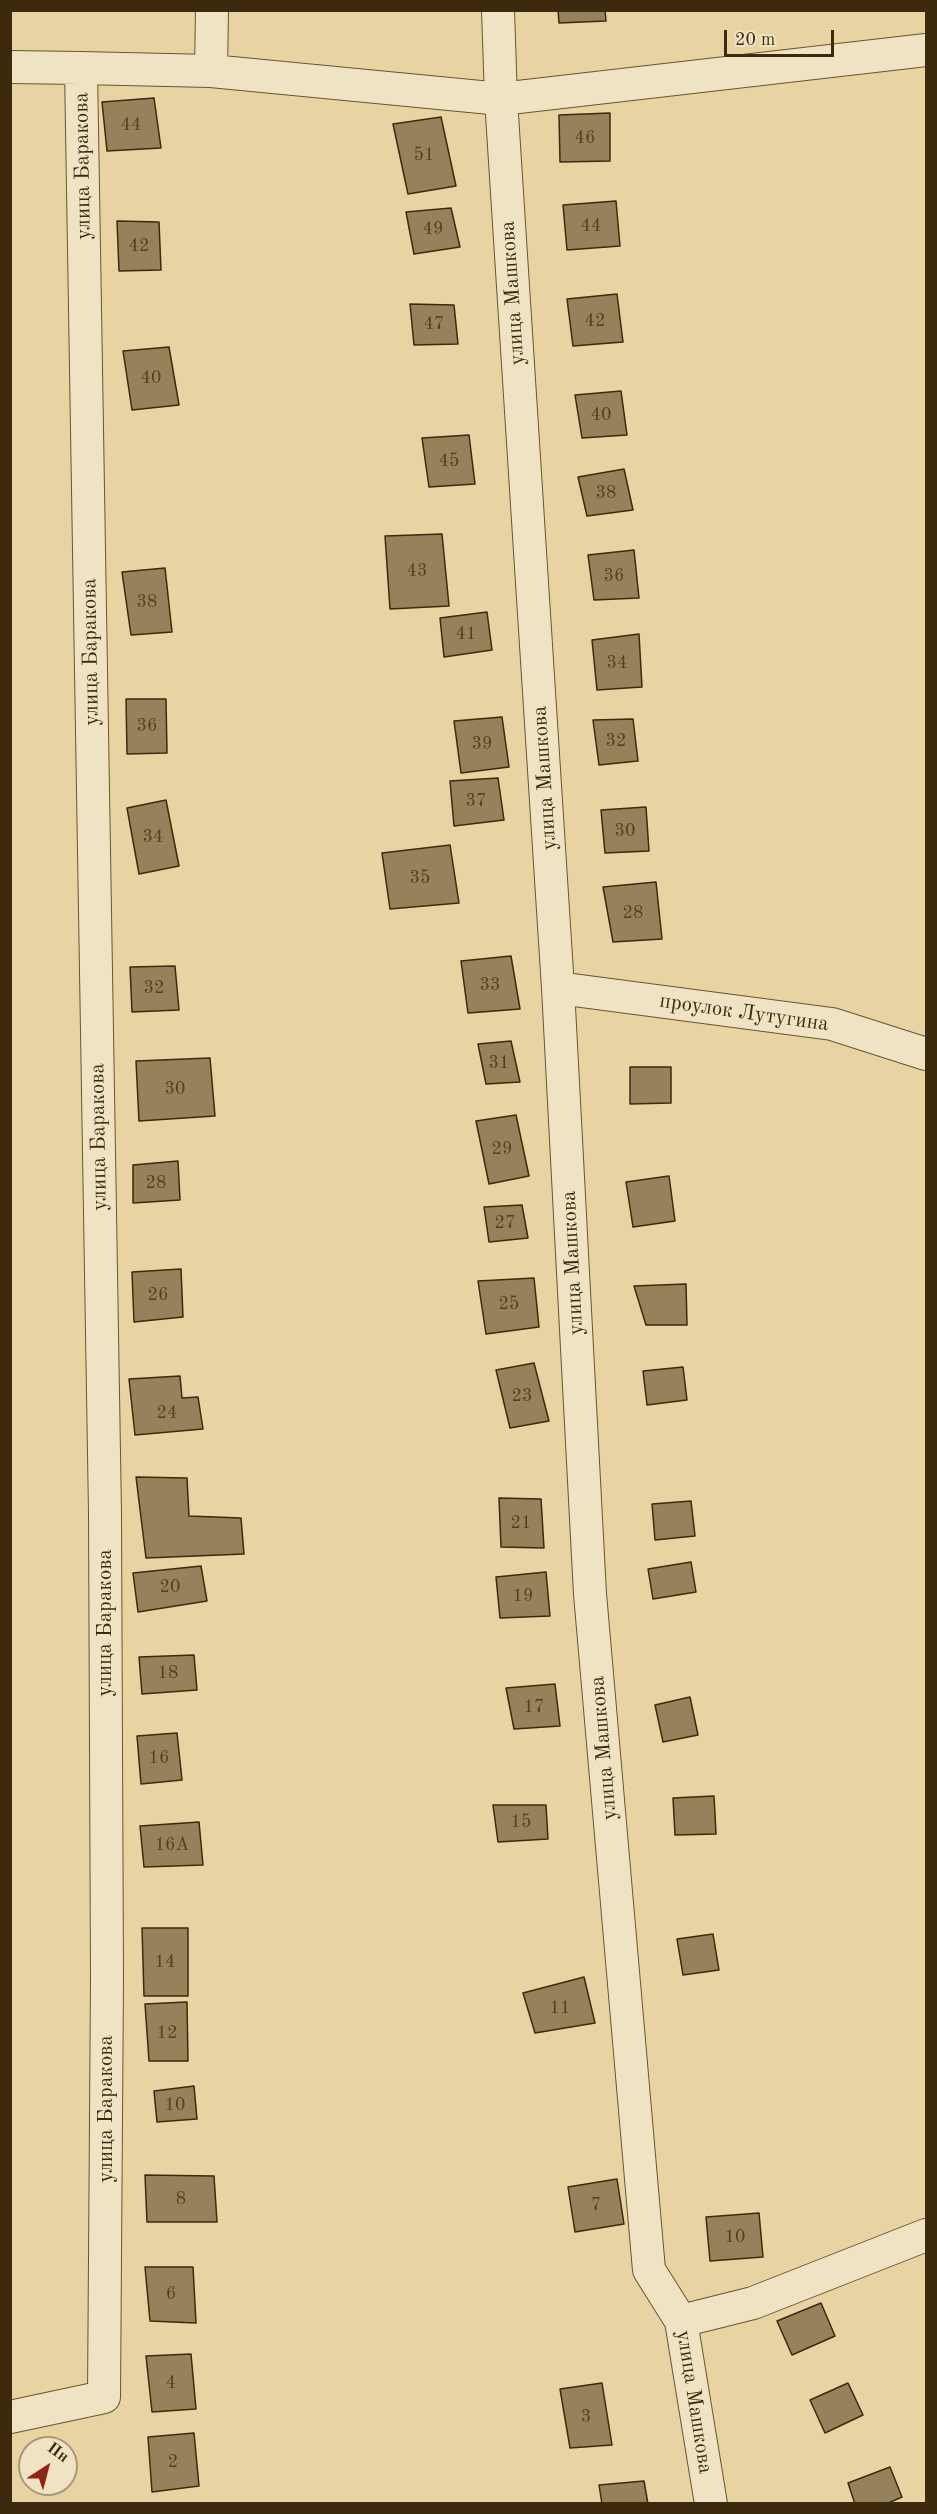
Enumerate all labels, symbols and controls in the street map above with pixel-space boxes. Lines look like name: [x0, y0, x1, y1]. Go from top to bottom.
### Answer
scale bar: [727, 18, 836, 56]
text: 20 m: [735, 31, 775, 49]
street label: улица Баракова: [69, 92, 97, 240]
house number: 44: [121, 114, 141, 136]
house number: 46: [575, 127, 595, 149]
house number: 51: [414, 144, 434, 166]
house number: 44: [581, 215, 601, 237]
house number: 49: [423, 218, 443, 240]
street label: улица Машкова: [495, 220, 531, 366]
house number: 42: [129, 235, 149, 257]
house number: 42: [585, 310, 605, 332]
house number: 47: [424, 313, 444, 335]
house number: 40: [141, 367, 161, 389]
house number: 40: [591, 404, 611, 426]
house number: 45: [439, 450, 459, 472]
house number: 38: [596, 482, 616, 504]
house number: 43: [407, 560, 427, 582]
house number: 36: [604, 565, 624, 587]
street label: улица Баракова: [77, 578, 105, 726]
house number: 38: [137, 591, 157, 613]
house number: 41: [456, 623, 476, 645]
house number: 34: [607, 652, 627, 674]
street label: улица Машкова: [527, 705, 563, 851]
house number: 36: [137, 715, 157, 737]
house number: 32: [606, 730, 626, 752]
house number: 39: [472, 733, 492, 755]
house number: 37: [466, 790, 486, 812]
house number: 30: [615, 820, 635, 842]
house number: 34: [143, 826, 163, 848]
house number: 35: [410, 867, 430, 889]
house number: 28: [623, 902, 643, 924]
house number: 33: [480, 974, 500, 996]
house number: 32: [144, 977, 164, 999]
street label: проулок Лутугина: [658, 989, 830, 1037]
house number: 31: [489, 1052, 509, 1074]
street label: улица Баракова: [85, 1063, 113, 1211]
house number: 30: [165, 1078, 185, 1100]
house number: 29: [492, 1138, 512, 1160]
house number: 28: [146, 1172, 166, 1194]
street label: улица Машкова: [557, 1190, 589, 1336]
house number: 27: [495, 1212, 515, 1234]
house number: 26: [148, 1284, 168, 1306]
house number: 25: [499, 1293, 519, 1315]
house number: 23: [512, 1385, 532, 1407]
house number: 24: [157, 1402, 177, 1424]
house number: 21: [511, 1512, 531, 1534]
street label: улица Баракова: [92, 1549, 118, 1697]
house number: 20: [160, 1576, 180, 1598]
house number: 19: [513, 1585, 533, 1607]
house number: 18: [158, 1662, 178, 1684]
street label: улица Машкова: [585, 1675, 623, 1821]
house number: 17: [524, 1696, 544, 1718]
house number: 16: [149, 1747, 169, 1769]
house number: 15: [511, 1811, 531, 1833]
house number: 16А: [155, 1834, 189, 1856]
house number: 14: [155, 1951, 175, 1973]
house number: 11: [550, 1997, 570, 2019]
house number: 12: [157, 2022, 177, 2044]
street label: улица Баракова: [93, 2035, 119, 2183]
house number: 10: [165, 2094, 185, 2116]
house number: 8: [176, 2188, 186, 2210]
house number: 7: [591, 2194, 601, 2216]
house number: 10: [725, 2226, 745, 2248]
house number: 6: [166, 2283, 176, 2305]
street label: улица Машкова: [670, 2328, 718, 2476]
house number: 4: [166, 2372, 176, 2394]
house number: 3: [581, 2406, 591, 2428]
north arrow: [18, 2436, 78, 2496]
text: Пн: [44, 2440, 71, 2466]
house number: 2: [168, 2451, 178, 2473]

